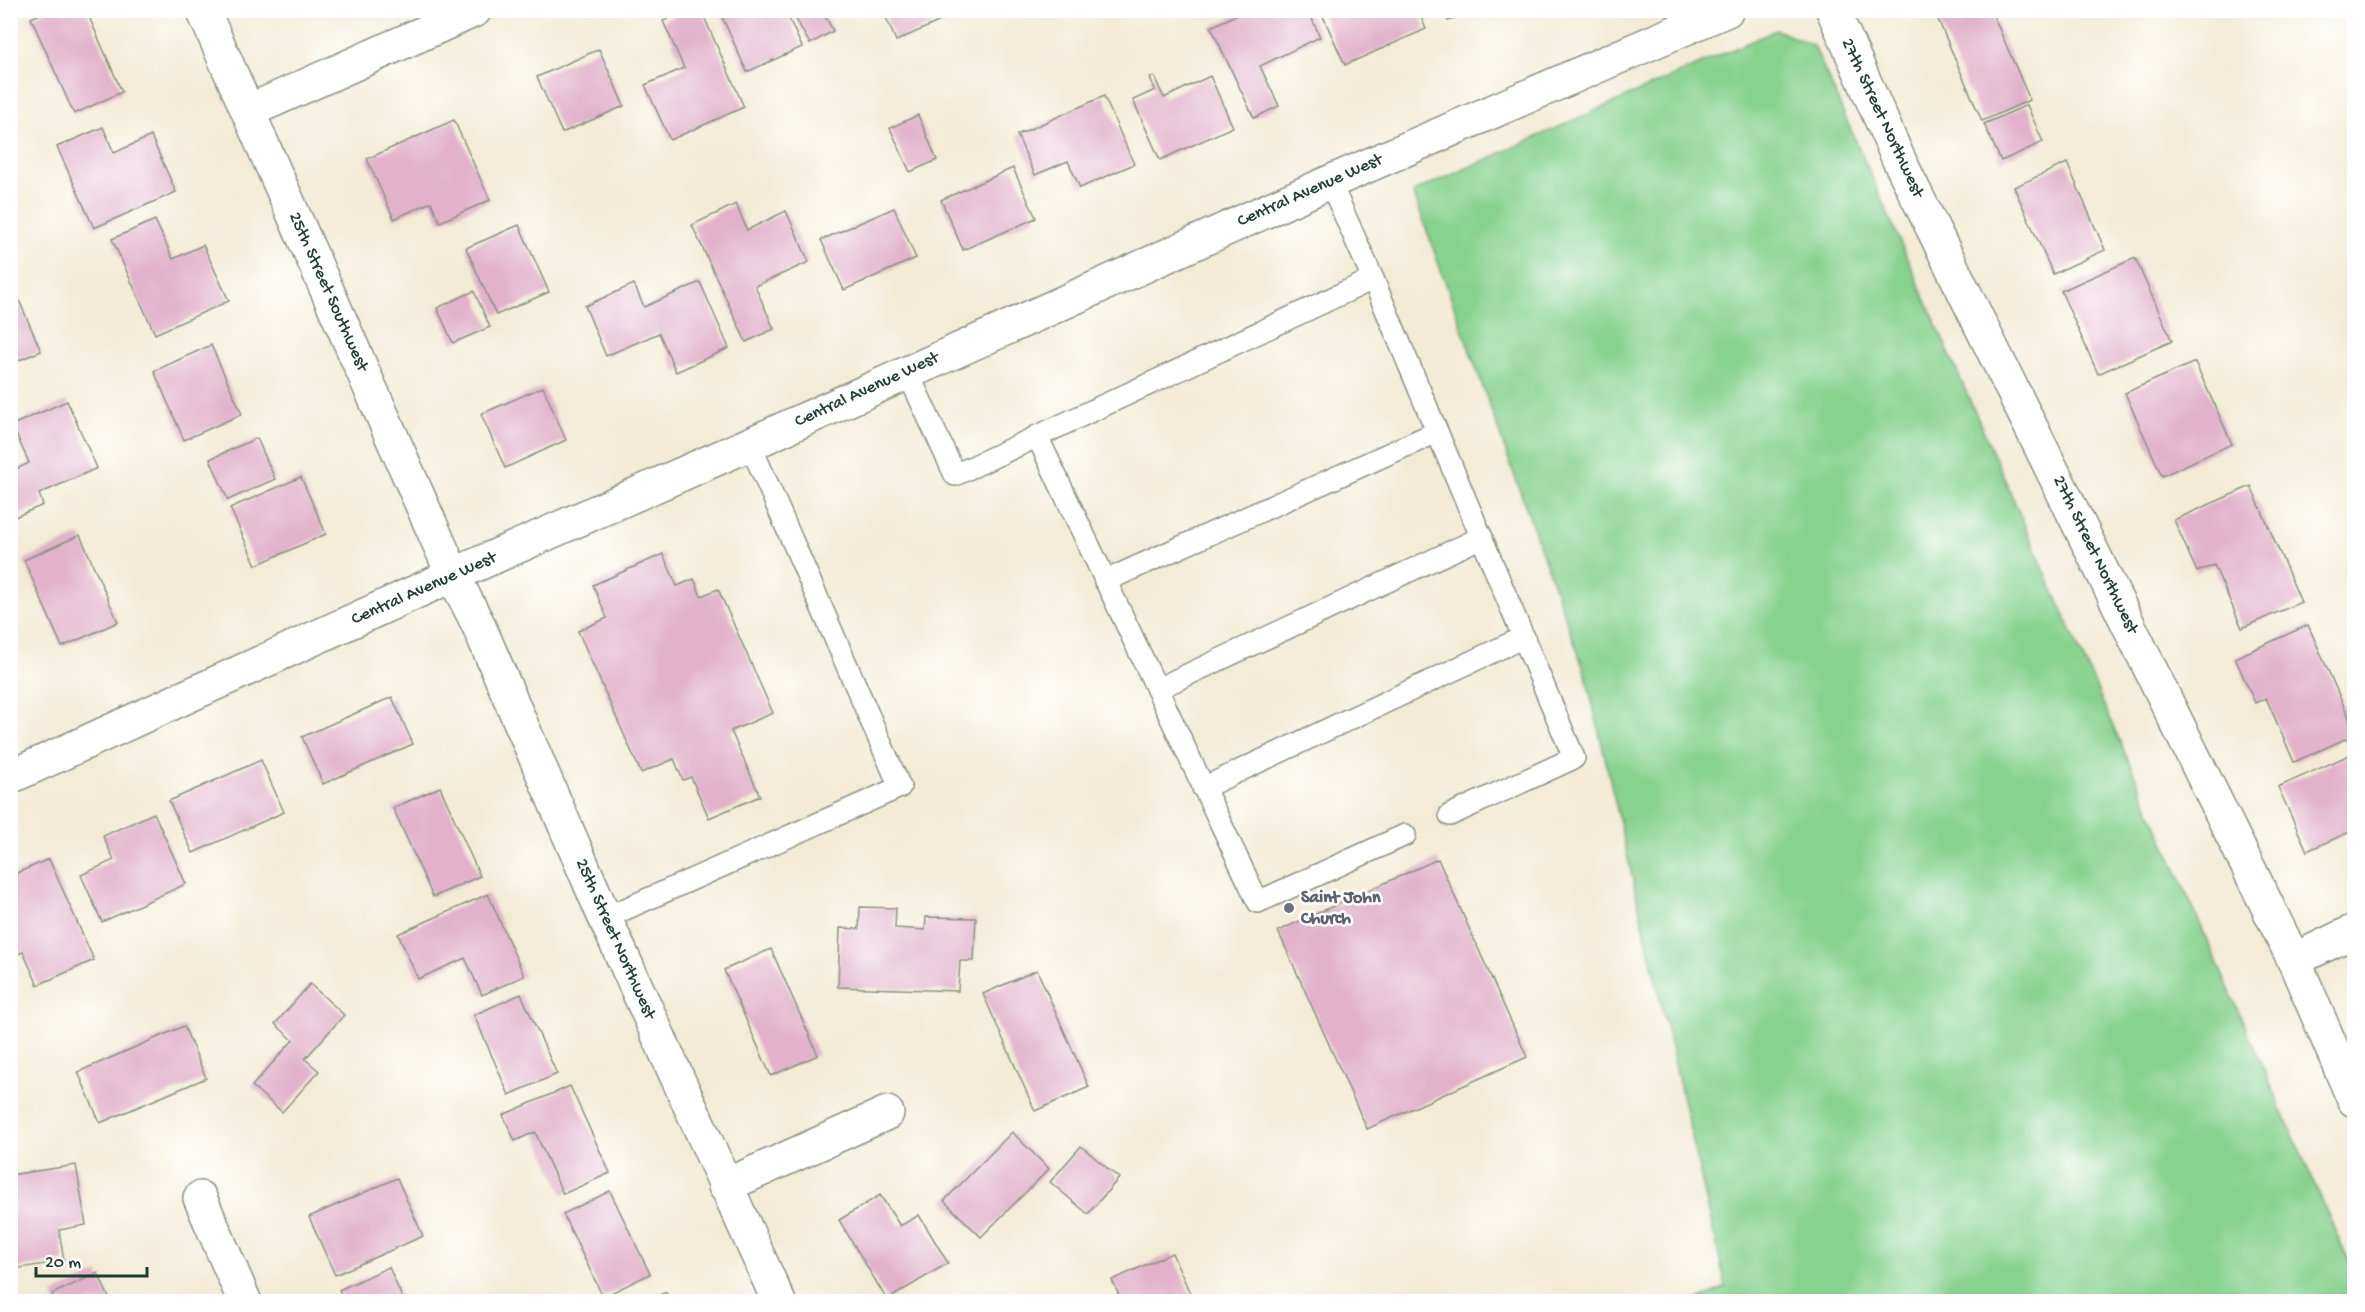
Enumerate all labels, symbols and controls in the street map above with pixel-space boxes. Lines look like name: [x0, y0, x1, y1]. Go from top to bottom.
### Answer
street label: 27th Street Northwest: [1836, 35, 1929, 203]
street label: Central Avenue West: [1234, 149, 1387, 232]
street label: 25th Street Southwest: [283, 209, 373, 376]
street label: Central Avenue West: [792, 347, 944, 433]
street label: 27th Street Northwest: [2048, 472, 2143, 639]
street label: Central Avenue West: [348, 547, 501, 630]
street label: 25th Street Northwest: [570, 855, 661, 1024]
place label: Saint John Church: [1300, 888, 1381, 930]
marker: Saint John Church: [1282, 901, 1296, 915]
scale bar: [36, 1240, 147, 1278]
text: 20 m: [45, 1253, 81, 1274]

